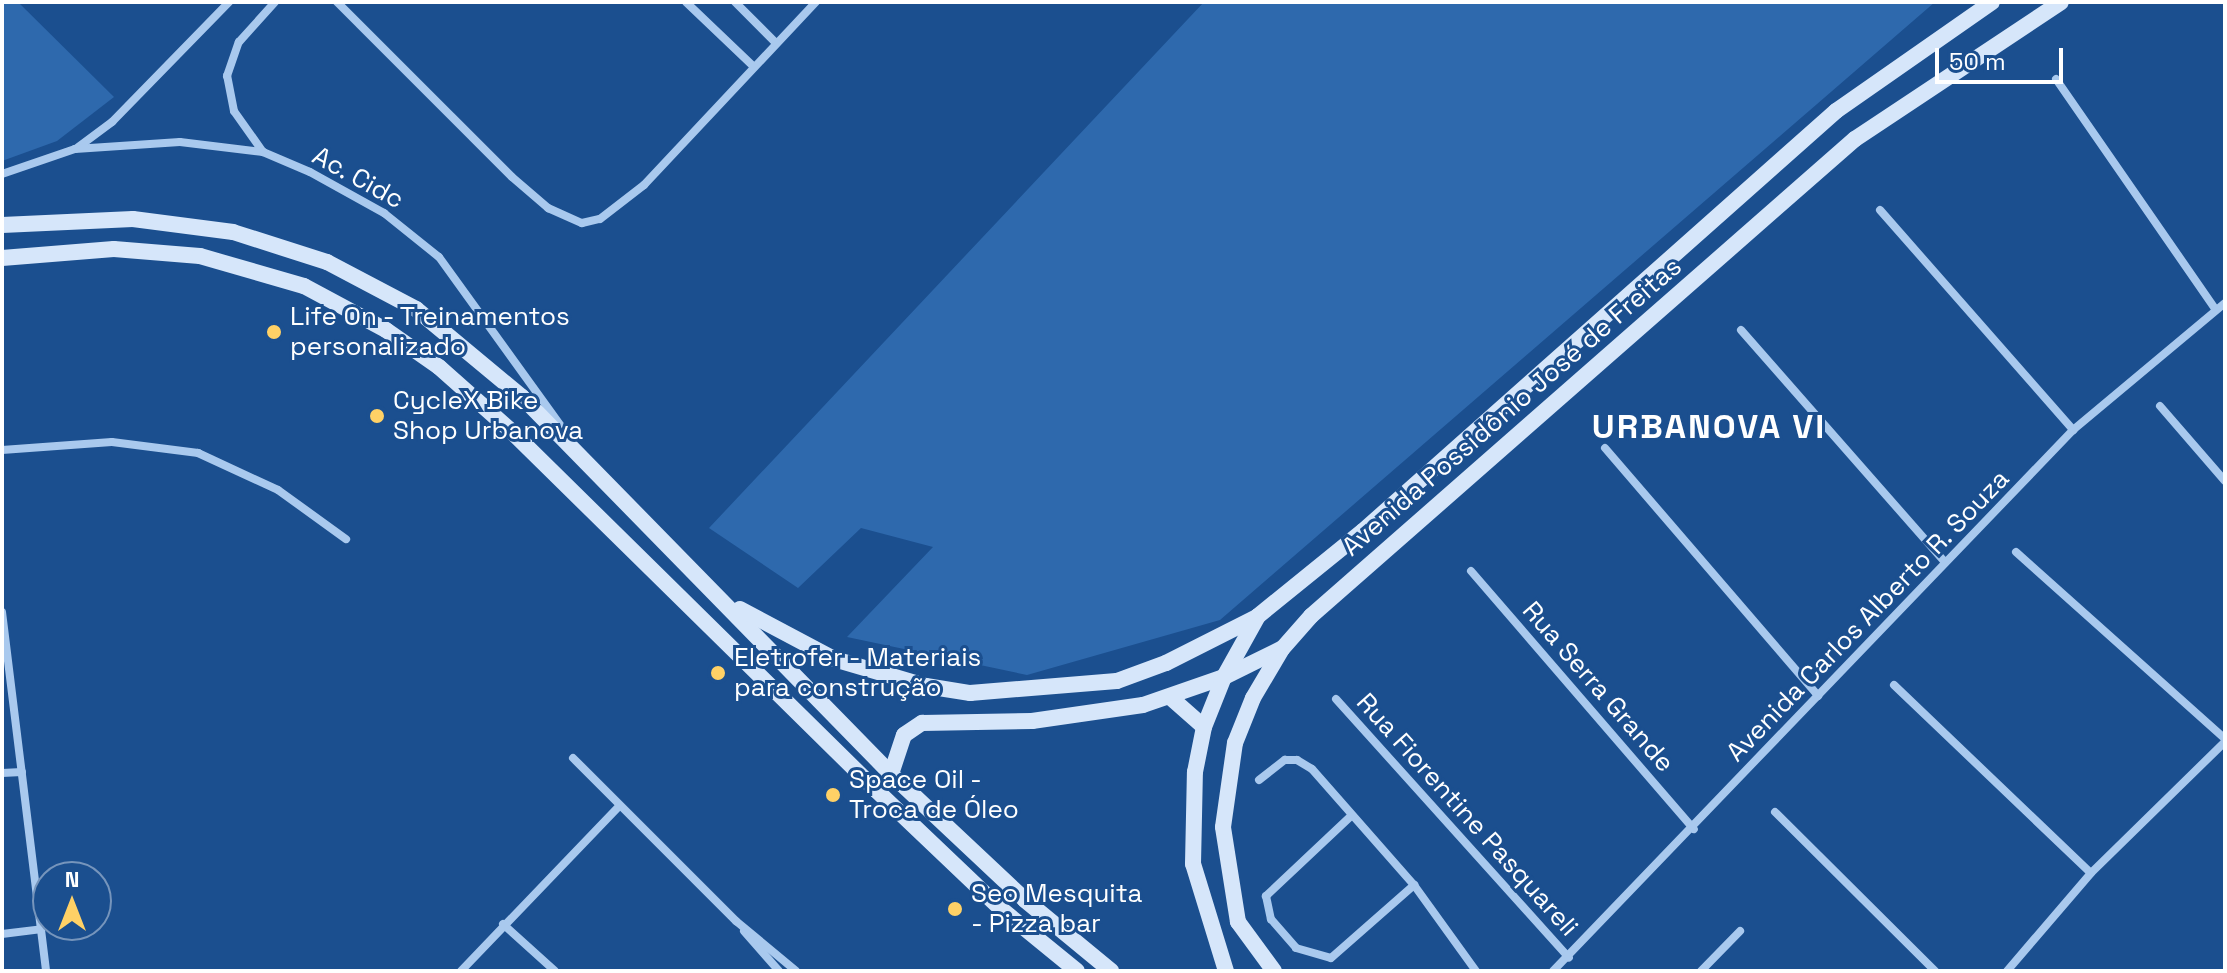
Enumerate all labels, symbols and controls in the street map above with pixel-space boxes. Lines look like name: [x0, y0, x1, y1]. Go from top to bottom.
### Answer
scale bar: [1939, 32, 2067, 82]
text: 50 m: [1949, 46, 2006, 77]
street label: Ac. Cidc: [307, 140, 409, 216]
street label: Avenida Possidônio José de Freitas: [1336, 251, 1688, 563]
place label: Life On - Treinamentos personalizado: [290, 301, 572, 362]
marker: Life On - Treinamentos personalizado: [265, 323, 283, 341]
place label: CycleX Bike Shop Urbanova: [393, 385, 583, 446]
marker: CycleX Bike Shop Urbanova: [368, 407, 386, 425]
district label: URBANOVA VI: [1591, 407, 1827, 447]
street label: Avenida Carlos Alberto R. Souza: [1720, 463, 2016, 769]
street label: Rua Serra Grande: [1515, 595, 1681, 779]
place label: Eletrofer - Materiais para construção: [734, 642, 983, 704]
marker: Eletrofer - Materiais para construção: [709, 664, 727, 682]
street label: Rua Fiorentine Pasquareli: [1350, 687, 1584, 943]
place label: Space Oil - Troca de Óleo: [849, 764, 1019, 826]
marker: Space Oil - Troca de Óleo: [824, 786, 842, 804]
north arrow: [32, 861, 112, 941]
text: N: [65, 865, 79, 893]
place label: Seo Mesquita - Pizza bar: [971, 878, 1143, 940]
marker: Seo Mesquita - Pizza bar: [946, 900, 964, 918]

